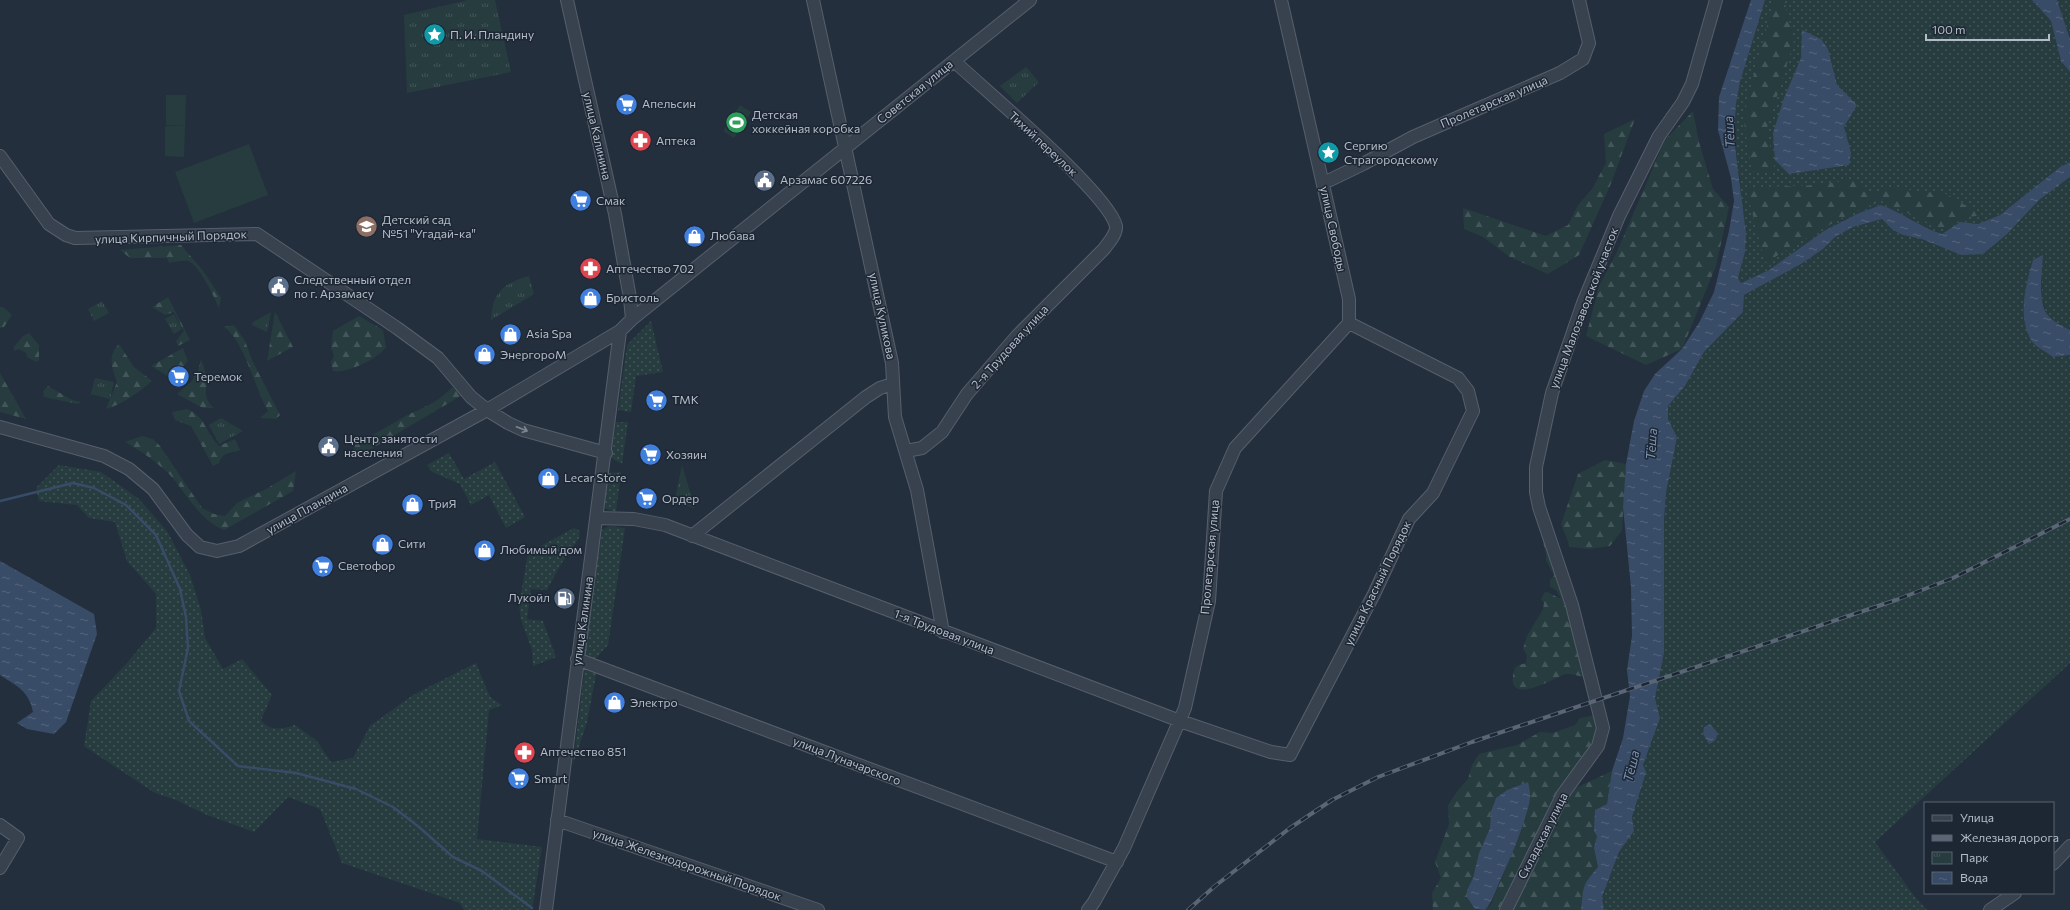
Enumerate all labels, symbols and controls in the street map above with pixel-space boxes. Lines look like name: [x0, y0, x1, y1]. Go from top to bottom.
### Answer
scale bar: [1926, 16, 2049, 42]
place icon: П. И. Пландину: [422, 22, 448, 48]
text: 100 m: [1932, 22, 1966, 36]
place label: П. И. Пландину: [450, 27, 534, 41]
street label: Советская улица: [874, 56, 955, 126]
street label: Пролетарская улица: [1438, 72, 1549, 130]
street label: улица Калинина: [581, 90, 615, 181]
supermarket icon: Апельсин: [614, 91, 640, 117]
place label: Апельсин: [642, 96, 696, 110]
place label: Детская хоккейная коробка: [752, 107, 860, 135]
street label: Тихий переулок: [1006, 108, 1081, 179]
sports icon: Детская хоккейная коробка: [724, 109, 750, 135]
water label: Тёша: [1720, 115, 1738, 148]
pharmacy icon: Аптека: [628, 128, 654, 154]
place label: Аптека: [656, 133, 696, 147]
place label: Сергию Страгородскому: [1344, 138, 1438, 166]
place icon: Сергию Страгородскому: [1315, 140, 1341, 166]
public building icon: Арзамас 607226: [752, 167, 778, 193]
place label: Арзамас 607226: [780, 172, 872, 186]
street label: улица Свободы: [1318, 185, 1350, 273]
supermarket icon: Смак: [568, 188, 594, 214]
place label: Смак: [596, 193, 626, 207]
place label: Детский сад №51 "Угадай-ка": [382, 212, 476, 240]
school or university icon: Детский сад №51 "Угадай-ка": [353, 214, 379, 240]
shop icon: Любава: [681, 223, 707, 249]
street label: улица Малозаводской участок: [1546, 224, 1621, 390]
street label: улица Кирпичный Порядок: [95, 226, 248, 246]
place label: Любава: [710, 228, 755, 242]
pharmacy icon: Аптечество 702: [577, 256, 603, 282]
place label: Аптечество 702: [606, 261, 694, 275]
street label: улица Куликова: [867, 271, 899, 360]
place label: Следственный отдел по г. Арзамасу: [294, 272, 411, 300]
public building icon: Следственный отдел по г. Арзамасу: [266, 274, 292, 300]
shop icon: Бристоль: [578, 285, 604, 311]
place label: Бристоль: [606, 290, 659, 304]
street label: 2-я Трудовая улица: [968, 302, 1051, 391]
shop icon: Asia Spa: [498, 321, 524, 347]
place label: Asia Spa: [526, 326, 572, 340]
shop icon: ЭнергороМ: [472, 342, 498, 368]
place label: ЭнергороМ: [500, 347, 566, 361]
supermarket icon: Теремок: [166, 364, 192, 390]
place label: Теремок: [194, 369, 243, 383]
supermarket icon: ТМК: [643, 387, 669, 413]
place label: ТМК: [672, 392, 699, 406]
one-way arrow: [515, 425, 527, 433]
water label: Тёша: [1642, 427, 1660, 460]
place label: Центр занятости населения: [344, 431, 438, 459]
public building icon: Центр занятости населения: [316, 433, 342, 459]
supermarket icon: Хозяин: [638, 442, 664, 468]
place label: Хозяин: [666, 447, 707, 461]
shop icon: Lecar Store: [536, 465, 562, 491]
place label: Lecar Store: [564, 470, 626, 484]
street label: улица Пландина: [263, 480, 350, 536]
supermarket icon: Ордер: [634, 486, 660, 512]
shop icon: ТриЯ: [400, 491, 426, 517]
place label: Ордер: [662, 491, 699, 505]
place label: ТриЯ: [428, 496, 457, 510]
street label: Пролетарская улица: [1197, 499, 1221, 615]
street label: улица Красный Порядок: [1341, 517, 1414, 647]
shop icon: Сити: [370, 531, 396, 557]
place label: Сити: [398, 536, 426, 550]
shop icon: Любимый дом: [471, 537, 497, 563]
place label: Любимый дом: [500, 542, 582, 556]
supermarket icon: Светофор: [309, 553, 335, 579]
place label: Светофор: [338, 558, 395, 572]
street label: улица Калинина: [569, 575, 595, 666]
fuel station icon: Лукойл: [552, 585, 578, 611]
place label: Лукойл: [508, 590, 550, 604]
street label: 1-я Трудовая улица: [892, 605, 997, 657]
shop icon: Электро: [601, 690, 627, 716]
place label: Электро: [630, 695, 678, 709]
street label: улица Луначарского: [791, 733, 903, 787]
pharmacy icon: Аптечество 851: [511, 739, 537, 765]
place label: Аптечество 851: [540, 744, 626, 758]
water label: Тёша: [1619, 748, 1643, 783]
supermarket icon: Smart: [506, 766, 532, 792]
place label: Smart: [534, 771, 568, 785]
street label: Складская улица: [1514, 790, 1570, 881]
legend: [1924, 802, 2054, 894]
text: Улица: [1960, 810, 1994, 824]
street label: улица Железнодорожный Порядок: [591, 825, 784, 903]
text: Железная дорога: [1960, 830, 2059, 844]
text: Парк: [1960, 850, 1989, 864]
text: Вода: [1960, 870, 1988, 884]

